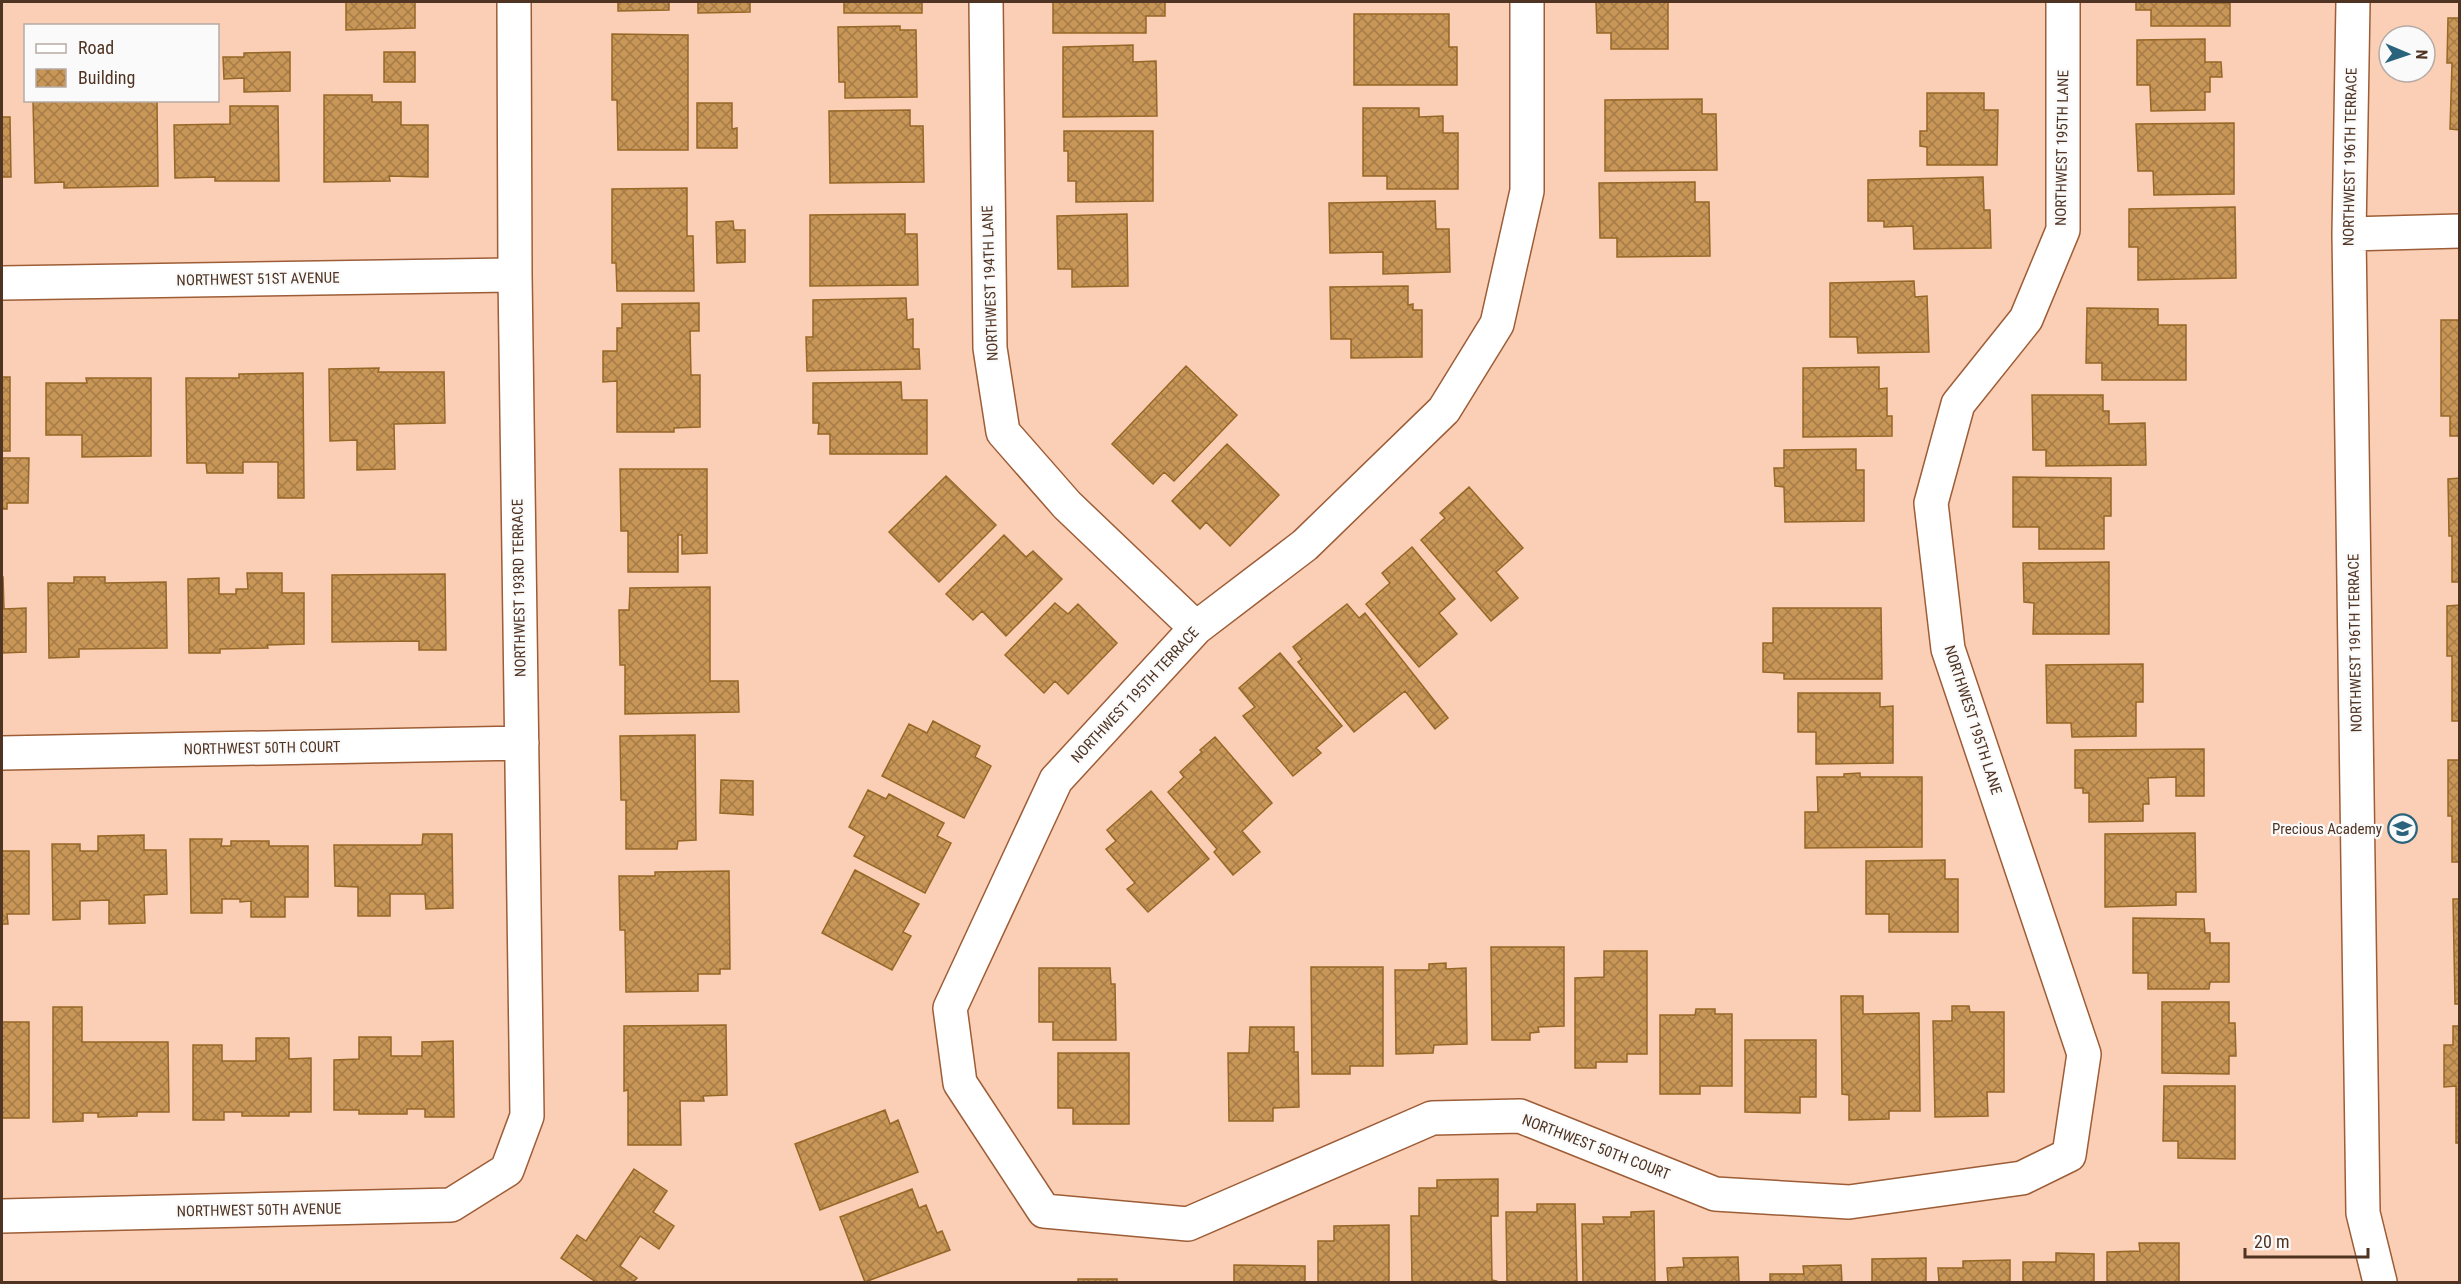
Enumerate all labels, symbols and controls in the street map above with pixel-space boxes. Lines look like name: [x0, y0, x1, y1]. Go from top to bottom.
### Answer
legend: [24, 24, 219, 102]
north arrow: [2377, 24, 2437, 84]
text: Road: [78, 37, 114, 58]
text: N: [2412, 49, 2431, 60]
text: Building: [78, 67, 135, 88]
street label: NORTHWEST 196TH TERRACE: [2339, 68, 2361, 246]
street label: NORTHWEST 195TH LANE: [2052, 70, 2072, 226]
street label: NORTHWEST 194TH LANE: [978, 205, 1002, 361]
street label: NORTHWEST 51ST AVENUE: [176, 269, 340, 289]
street label: NORTHWEST 193RD TERRACE: [508, 499, 530, 677]
street label: NORTHWEST 196TH TERRACE: [2344, 554, 2366, 732]
street label: NORTHWEST 195TH TERRACE: [1068, 624, 1202, 766]
street label: NORTHWEST 195TH LANE: [1940, 643, 2006, 797]
street label: NORTHWEST 50TH COURT: [183, 738, 341, 758]
school or university icon: Precious Academy: [2387, 813, 2419, 845]
place label: Precious Academy: [2272, 820, 2382, 838]
street label: NORTHWEST 50TH COURT: [1520, 1110, 1673, 1184]
street label: NORTHWEST 50TH AVENUE: [176, 1200, 342, 1220]
scale bar: [2245, 1221, 2368, 1259]
text: 20 m: [2254, 1231, 2289, 1252]

